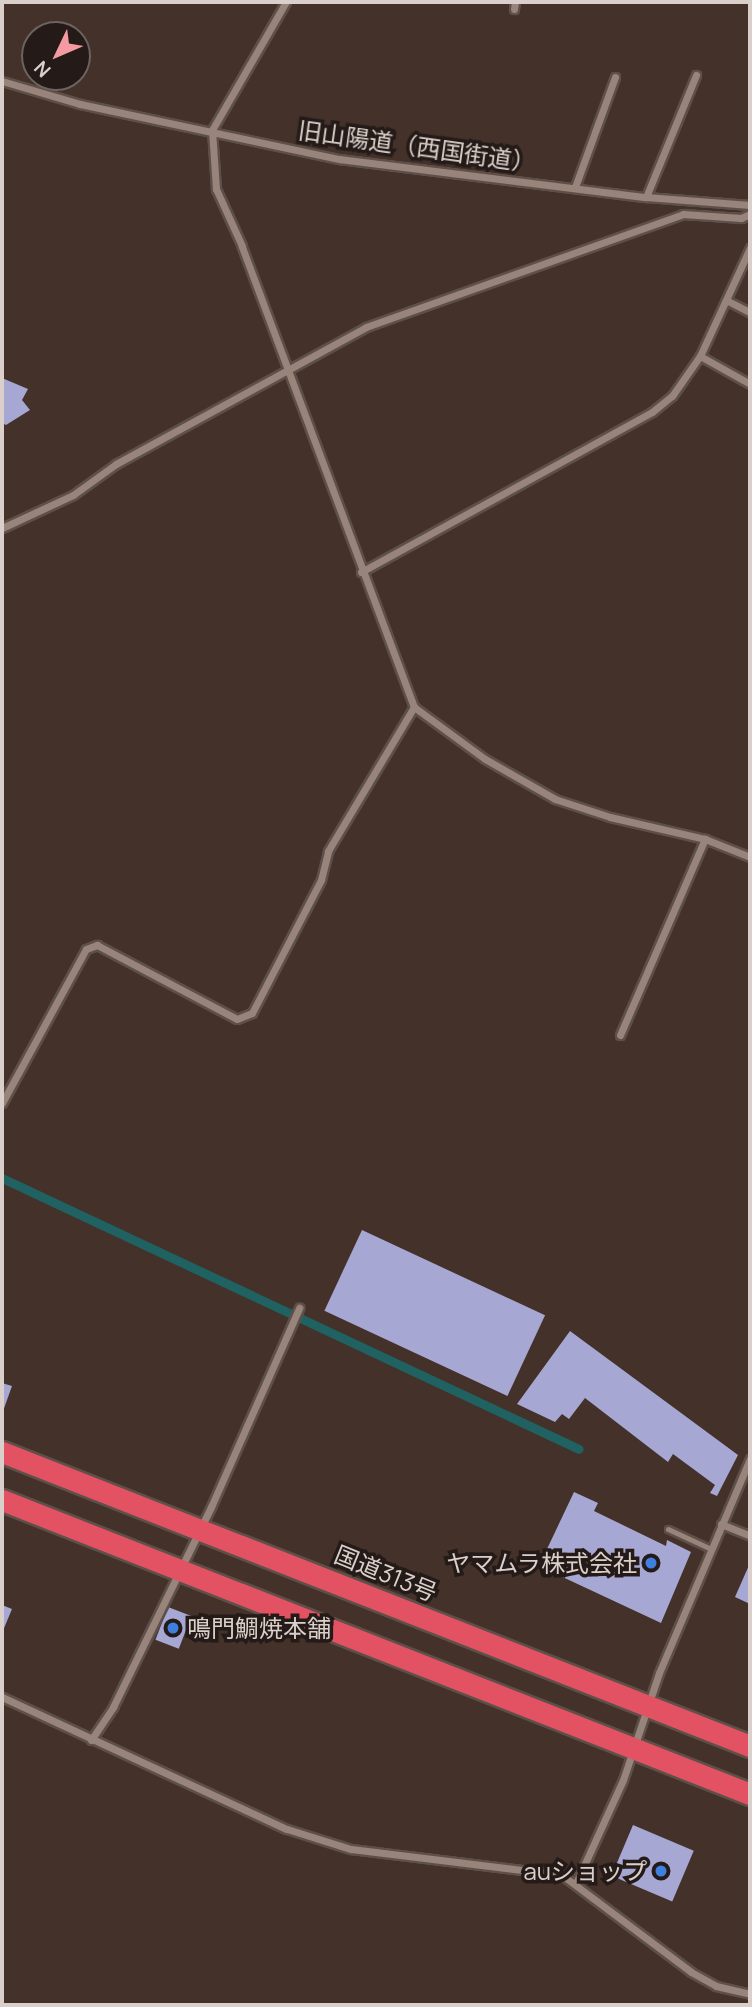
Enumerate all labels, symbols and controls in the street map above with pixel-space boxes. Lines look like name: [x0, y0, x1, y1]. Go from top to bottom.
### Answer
north arrow: [21, 21, 91, 91]
text: N: [28, 55, 56, 83]
street label: 旧山陽道（西国街道）: [296, 115, 538, 177]
street label: 国道313号: [331, 1539, 441, 1607]
place label: ヤマムラ株式会社: [445, 1549, 637, 1577]
marker: ヤマムラ株式会社: [643, 1555, 659, 1571]
place label: 鳴門鯛焼本舗: [187, 1614, 331, 1642]
marker: 鳴門鯛焼本舗: [165, 1620, 181, 1636]
place label: auショップ: [523, 1857, 647, 1885]
marker: auショップ: [653, 1863, 669, 1879]

